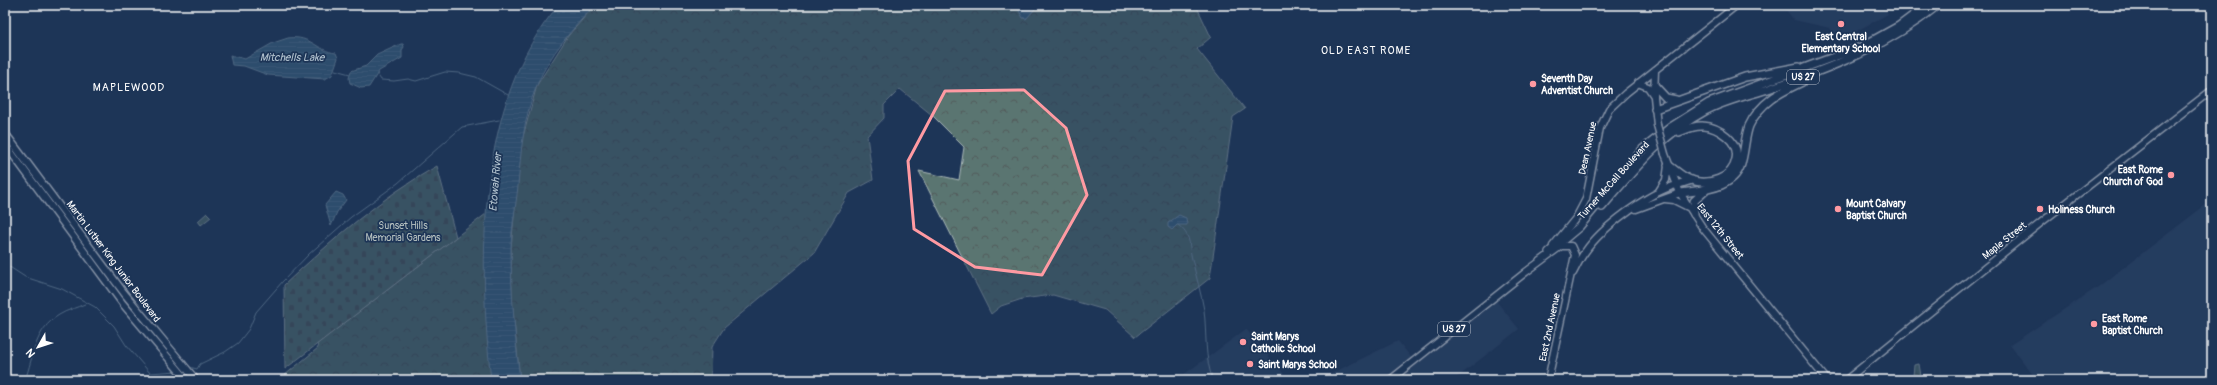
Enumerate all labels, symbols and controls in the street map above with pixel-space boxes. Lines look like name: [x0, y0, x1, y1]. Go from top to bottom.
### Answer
marker: East Central Elementary School: [1836, 19, 1846, 29]
place label: East Central Elementary School: [1802, 31, 1881, 55]
district label: OLD EAST ROME: [1321, 44, 1411, 57]
water label: Mitchells Lake: [260, 51, 326, 64]
road number: US 27: [1787, 70, 1819, 84]
place label: Seventh Day Adventist Church: [1541, 73, 1613, 97]
marker: Seventh Day Adventist Church: [1528, 79, 1538, 89]
district label: MAPLEWOOD: [93, 81, 165, 94]
street label: Dean Avenue: [1576, 120, 1599, 176]
street label: Turner McCall Boulevard: [1575, 139, 1652, 222]
water label: Etowah River: [486, 150, 505, 212]
place label: East Rome Church of God: [2103, 164, 2164, 188]
marker: East Rome Church of God: [2166, 170, 2176, 180]
place label: Mount Calvary Baptist Church: [1846, 198, 1907, 222]
street label: Martin Luther King Junior Boulevard: [64, 199, 163, 325]
street label: East 12th Street: [1694, 201, 1747, 263]
marker: Mount Calvary Baptist Church: [1833, 204, 1843, 214]
marker: Holiness Church: [2035, 204, 2045, 214]
place label: Holiness Church: [2048, 204, 2115, 216]
street label: Maple Street: [1980, 219, 2030, 262]
park label: Sunset Hills Memorial Gardens: [365, 220, 441, 244]
street label: East 2nd Avenue: [1537, 292, 1563, 362]
place label: East Rome Baptist Church: [2102, 313, 2163, 337]
marker: East Rome Baptist Church: [2089, 319, 2099, 329]
road number: US 27: [1438, 322, 1470, 336]
north arrow: [18, 327, 58, 367]
place label: Saint Marys Catholic School: [1251, 331, 1316, 355]
marker: Saint Marys Catholic School: [1238, 337, 1248, 347]
text: N: [23, 346, 38, 360]
marker: Saint Marys School: [1245, 359, 1255, 369]
place label: Saint Marys School: [1258, 359, 1337, 371]

